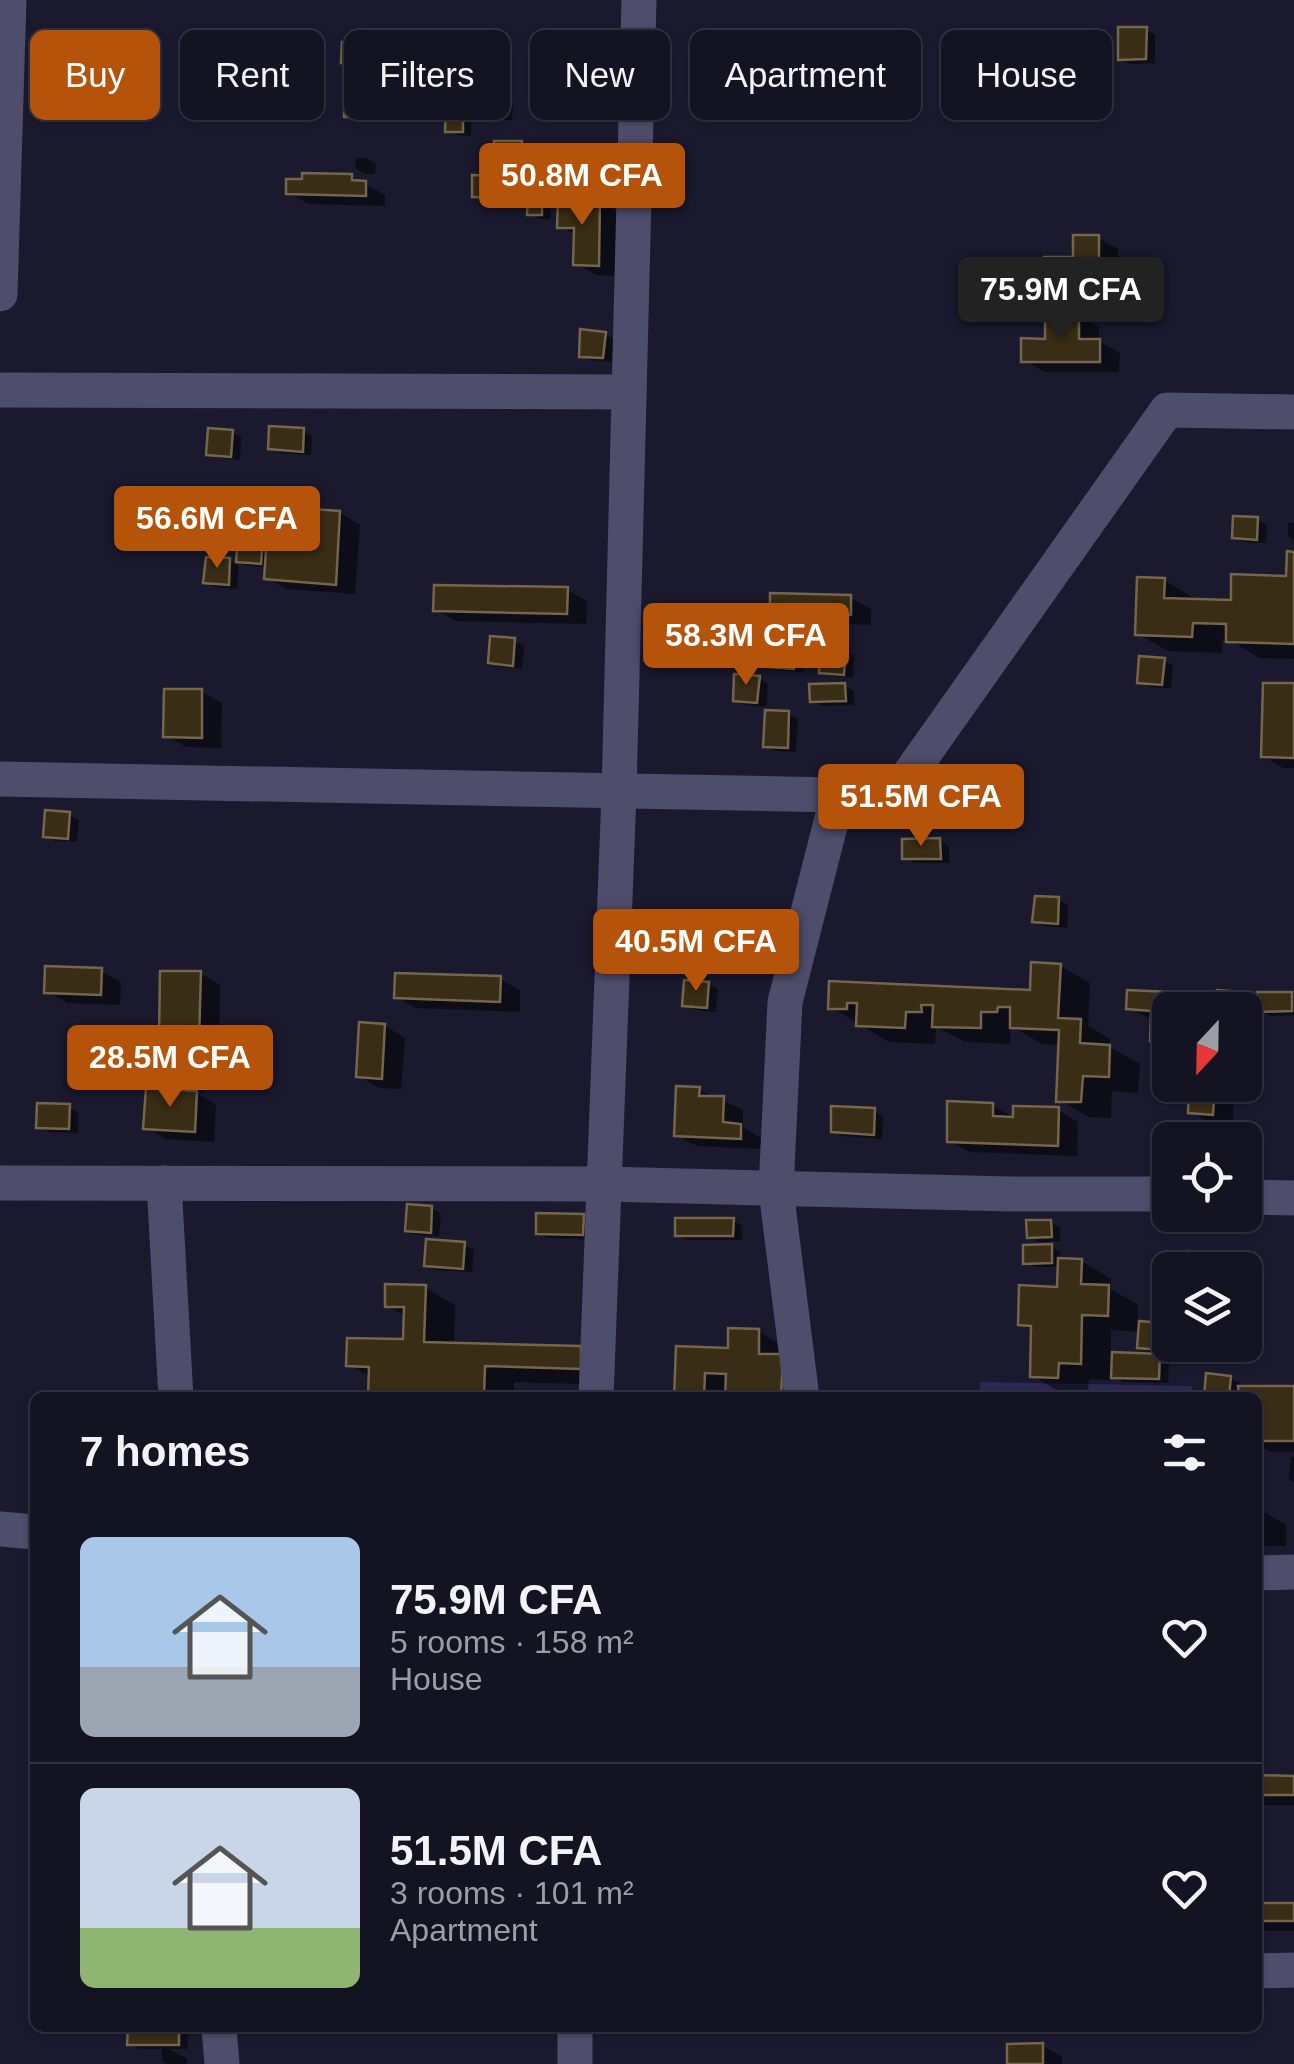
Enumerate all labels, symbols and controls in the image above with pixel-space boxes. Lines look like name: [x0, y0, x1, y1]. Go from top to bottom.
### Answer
chip: Buy: [30, 30, 160, 120]
chip: Rent: [180, 30, 324, 120]
chip: Filters: [344, 30, 510, 120]
chip: New: [530, 30, 670, 120]
chip: Apartment: [690, 30, 921, 120]
chip: House: [941, 30, 1112, 120]
pin: 50.8M CFA: [468, 143, 696, 228]
text: 50.8M CFA: [501, 157, 663, 193]
pin: 75.9M CFA: [947, 257, 1175, 342]
text: 75.9M CFA: [980, 271, 1142, 307]
pin: 56.6M CFA: [103, 486, 331, 571]
text: 56.6M CFA: [136, 500, 298, 536]
pin: 58.3M CFA: [632, 603, 860, 688]
text: 58.3M CFA: [665, 617, 827, 653]
pin: 51.5M CFA: [807, 764, 1035, 849]
text: 51.5M CFA: [840, 778, 1002, 814]
pin: 40.5M CFA: [582, 909, 810, 994]
text: 40.5M CFA: [615, 923, 777, 959]
north arrow: [1152, 992, 1262, 1102]
map controls: [1152, 992, 1262, 1362]
pin: 28.5M CFA: [56, 1025, 284, 1110]
text: 28.5M CFA: [89, 1039, 251, 1075]
button: locate: [1152, 1122, 1262, 1232]
button: layers: [1152, 1252, 1262, 1362]
icon: filters: [1157, 1425, 1212, 1480]
text: 7 homes: [80, 1428, 250, 1475]
text: 75.9M CFA: [390, 1576, 602, 1623]
icon: home: [160, 1577, 280, 1697]
icon: heart: [1157, 1610, 1212, 1665]
text: 5 rooms · 158 m²: [390, 1624, 634, 1660]
text: House: [390, 1661, 483, 1697]
text: 51.5M CFA: [390, 1827, 602, 1874]
icon: home: [160, 1828, 280, 1948]
icon: heart: [1157, 1861, 1212, 1916]
text: 3 rooms · 101 m²: [390, 1875, 634, 1911]
text: Apartment: [390, 1912, 538, 1948]

